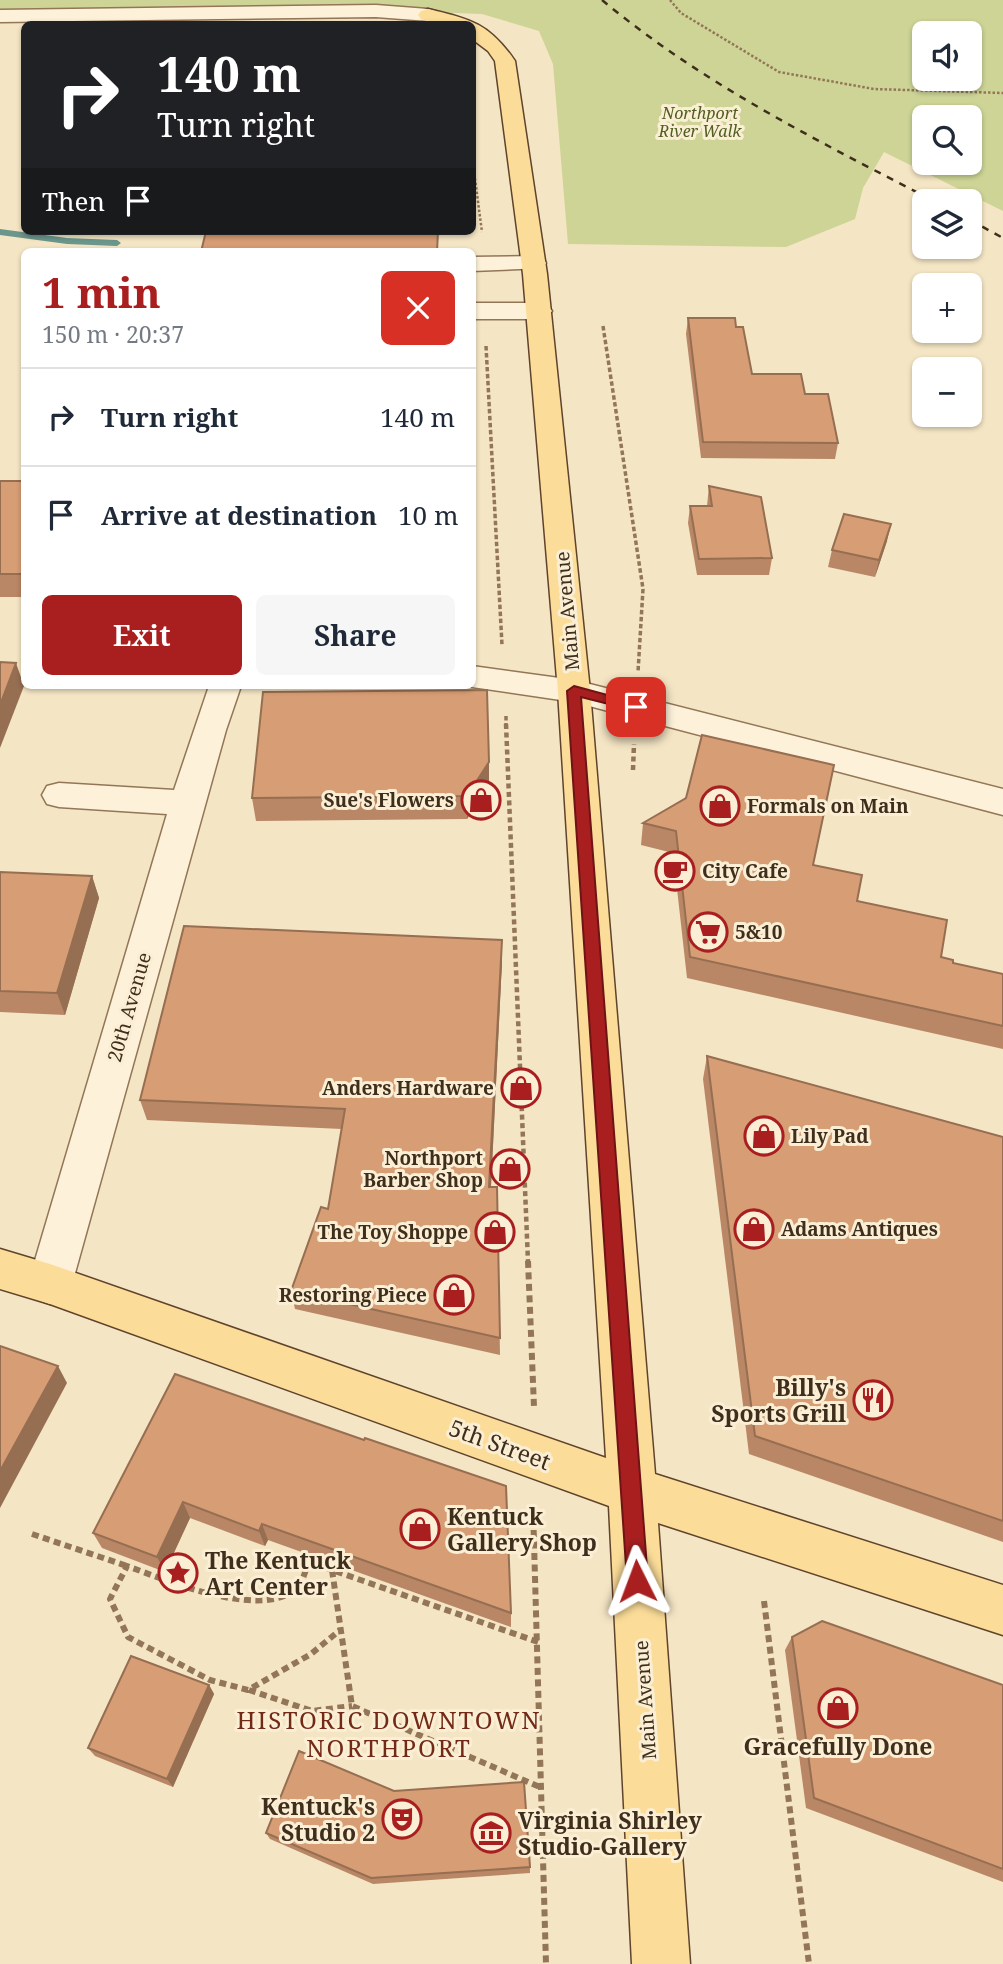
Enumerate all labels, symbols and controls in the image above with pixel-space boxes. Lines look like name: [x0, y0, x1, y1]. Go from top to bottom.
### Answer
map controls: [912, 21, 982, 427]
button: sound: [912, 21, 982, 91]
text: 140 m: [157, 40, 301, 106]
icon: right: [42, 49, 133, 140]
park label: Northport River Walk: [658, 102, 742, 142]
text: Turn right: [157, 103, 315, 146]
button: search: [912, 105, 982, 175]
icon: arrive: [119, 182, 157, 220]
text: Then: [42, 183, 105, 219]
button: layers: [912, 189, 982, 259]
text: 1 min: [42, 263, 161, 320]
button: close: [381, 271, 455, 345]
button: +: [912, 273, 982, 343]
text: 150 m · 20:37: [42, 318, 184, 350]
button: −: [912, 357, 982, 427]
icon: right: [42, 398, 80, 436]
text: Turn right: [101, 399, 238, 435]
text: 140 m: [380, 399, 455, 435]
icon: arrive: [42, 496, 80, 534]
text: Arrive at destination: [101, 497, 377, 533]
text: 10 m: [398, 497, 458, 533]
street label: Main Avenue: [549, 550, 585, 672]
button: Exit: [42, 595, 242, 675]
button: Share: [256, 595, 455, 675]
pin: [606, 677, 666, 737]
icon: arrive: [617, 688, 655, 726]
shop icon: Sue's Flowers: [460, 779, 502, 821]
shop icon: Formals on Main: [699, 785, 741, 827]
place label: Sue's Flowers: [324, 787, 454, 813]
place label: Formals on Main: [747, 793, 909, 819]
cafe icon: City Cafe: [654, 850, 696, 892]
place label: City Cafe: [702, 858, 788, 884]
supermarket icon: 5&10: [687, 911, 729, 953]
place label: 5&10: [735, 919, 783, 945]
street label: 20th Avenue: [101, 949, 157, 1065]
shop icon: Anders Hardware: [500, 1067, 542, 1109]
place label: Anders Hardware: [322, 1075, 494, 1101]
shop icon: Lily Pad: [743, 1115, 785, 1157]
place label: Lily Pad: [791, 1123, 869, 1149]
place label: Northport Barber Shop: [363, 1145, 483, 1193]
shop icon: Northport Barber Shop: [489, 1148, 531, 1190]
shop icon: Adams Antiques: [733, 1208, 775, 1250]
shop icon: The Toy Shoppe: [474, 1211, 516, 1253]
place label: Adams Antiques: [781, 1216, 938, 1242]
place label: The Toy Shoppe: [317, 1219, 468, 1245]
shop icon: Restoring Piece: [433, 1274, 475, 1316]
place label: Restoring Piece: [279, 1282, 427, 1308]
place label: Billy's Sports Grill: [711, 1371, 846, 1429]
restaurant icon: Billy's Sports Grill: [852, 1379, 894, 1421]
street label: 5th Street: [445, 1411, 555, 1477]
place label: Kentuck Gallery Shop: [447, 1500, 597, 1558]
shop icon: Kentuck Gallery Shop: [399, 1508, 441, 1550]
place label: The Kentuck Art Center: [205, 1544, 351, 1602]
position arrow: [600, 1544, 674, 1618]
place icon: The Kentuck Art Center: [157, 1552, 199, 1594]
street label: Main Avenue: [628, 1639, 662, 1761]
shop icon: Gracefully Done: [817, 1687, 859, 1729]
district label: HISTORIC DOWNTOWN NORTHPORT: [236, 1703, 542, 1764]
place label: Gracefully Done: [744, 1730, 932, 1762]
place label: Kentuck's Studio 2: [261, 1790, 375, 1848]
theatre icon: Kentuck's Studio 2: [381, 1798, 423, 1840]
place label: Virginia Shirley Studio-Gallery: [518, 1804, 702, 1862]
museum icon: Virginia Shirley Studio-Gallery: [470, 1812, 512, 1854]

